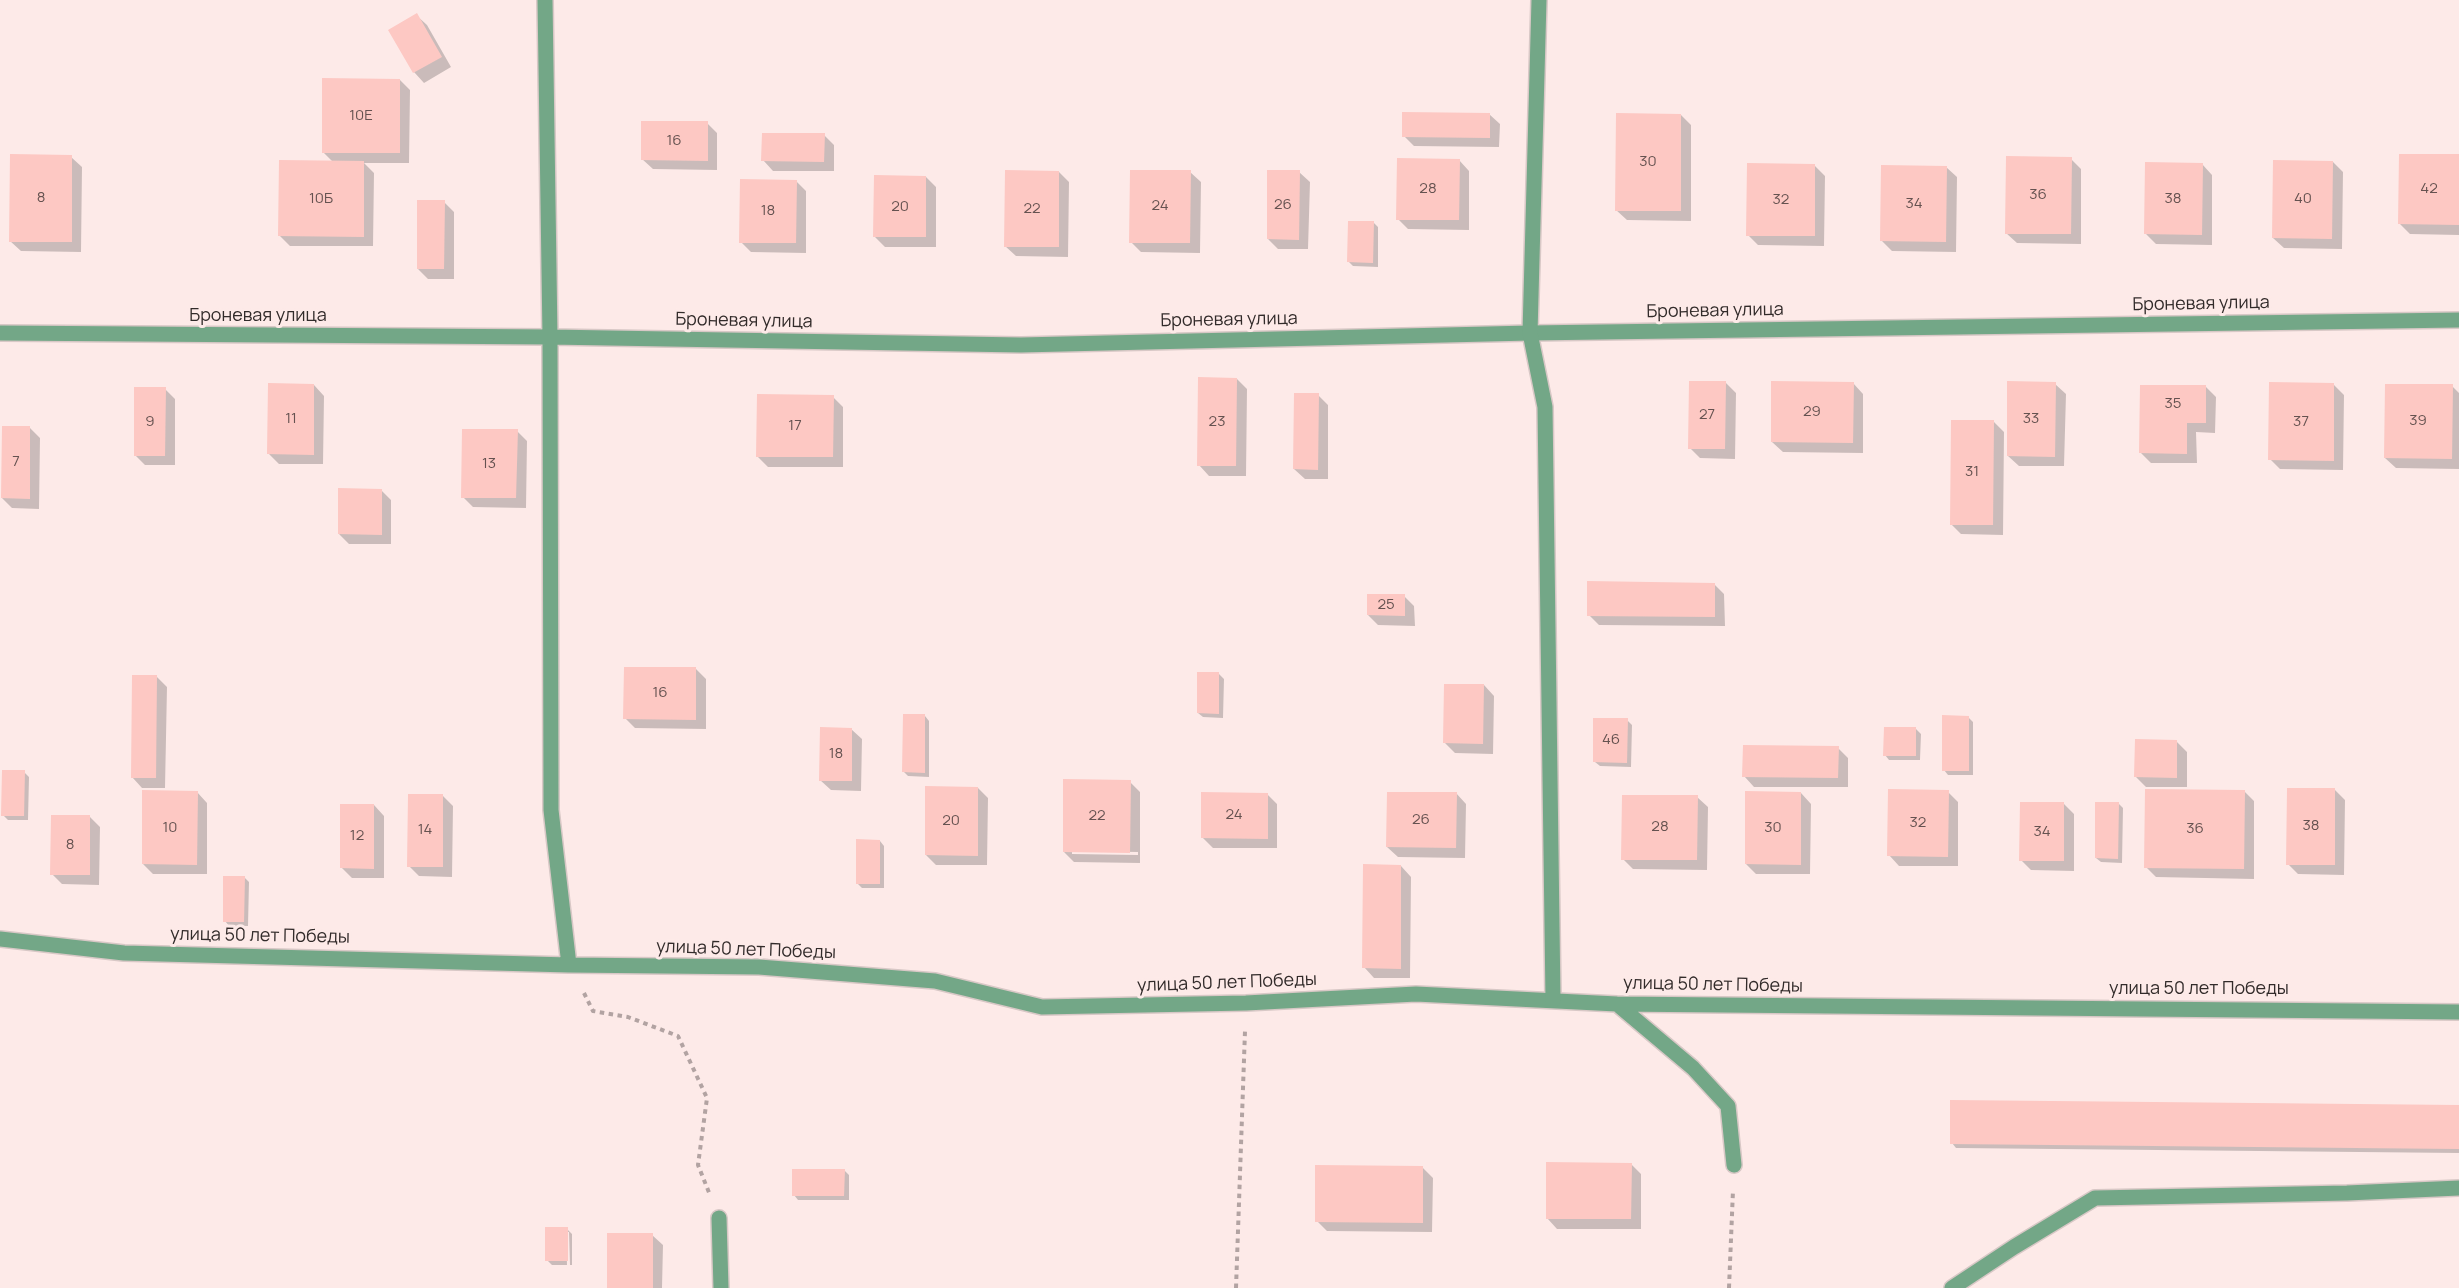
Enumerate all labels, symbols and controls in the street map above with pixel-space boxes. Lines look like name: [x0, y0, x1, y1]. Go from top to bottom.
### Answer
house number: 10Е: [349, 107, 373, 125]
house number: 16: [666, 132, 682, 150]
house number: 30: [1639, 153, 1657, 171]
house number: 28: [1419, 180, 1437, 198]
house number: 42: [2420, 180, 2438, 198]
house number: 36: [2029, 186, 2047, 204]
house number: 8: [37, 189, 45, 207]
house number: 10Б: [309, 190, 333, 208]
house number: 38: [2164, 190, 2182, 208]
house number: 40: [2294, 190, 2312, 208]
house number: 32: [1773, 191, 1789, 209]
house number: 34: [1905, 195, 1923, 213]
house number: 26: [1274, 196, 1292, 214]
house number: 24: [1151, 197, 1169, 215]
house number: 20: [891, 198, 909, 216]
house number: 22: [1023, 200, 1041, 218]
house number: 18: [761, 202, 775, 220]
street label: Броневая улица: [2132, 292, 2270, 316]
street label: Броневая улица: [1646, 299, 1784, 323]
street label: Броневая улица: [189, 305, 327, 327]
street label: Броневая улица: [1160, 308, 1298, 332]
street label: Броневая улица: [675, 309, 813, 333]
house number: 35: [2165, 395, 2181, 413]
house number: 29: [1803, 403, 1821, 421]
house number: 27: [1699, 406, 1715, 424]
house number: 11: [285, 410, 297, 428]
house number: 33: [2023, 410, 2039, 428]
house number: 39: [2409, 412, 2427, 430]
house number: 9: [145, 413, 155, 431]
house number: 23: [1209, 413, 1225, 431]
house number: 37: [2293, 413, 2309, 431]
house number: 17: [788, 417, 802, 435]
house number: 7: [12, 453, 20, 471]
house number: 13: [482, 455, 496, 473]
house number: 31: [1965, 463, 1979, 481]
house number: 25: [1377, 596, 1395, 614]
house number: 16: [652, 684, 668, 702]
house number: 46: [1602, 731, 1620, 749]
house number: 18: [829, 745, 843, 763]
house number: 24: [1225, 806, 1243, 824]
house number: 22: [1088, 807, 1106, 825]
house number: 26: [1412, 811, 1430, 829]
house number: 20: [942, 812, 960, 830]
house number: 32: [1910, 814, 1926, 832]
house number: 38: [2302, 817, 2320, 835]
house number: 28: [1651, 818, 1669, 836]
house number: 10: [163, 819, 177, 837]
house number: 30: [1764, 819, 1782, 837]
house number: 36: [2186, 820, 2204, 838]
house number: 14: [418, 821, 432, 839]
house number: 34: [2033, 823, 2051, 841]
house number: 12: [350, 827, 364, 845]
house number: 8: [66, 836, 74, 854]
street label: улица 50 лет Победы: [170, 924, 350, 948]
street label: улица 50 лет Победы: [656, 936, 836, 964]
street label: улица 50 лет Победы: [1137, 969, 1317, 997]
street label: улица 50 лет Победы: [1623, 973, 1803, 997]
street label: улица 50 лет Победы: [2109, 978, 2289, 1000]

